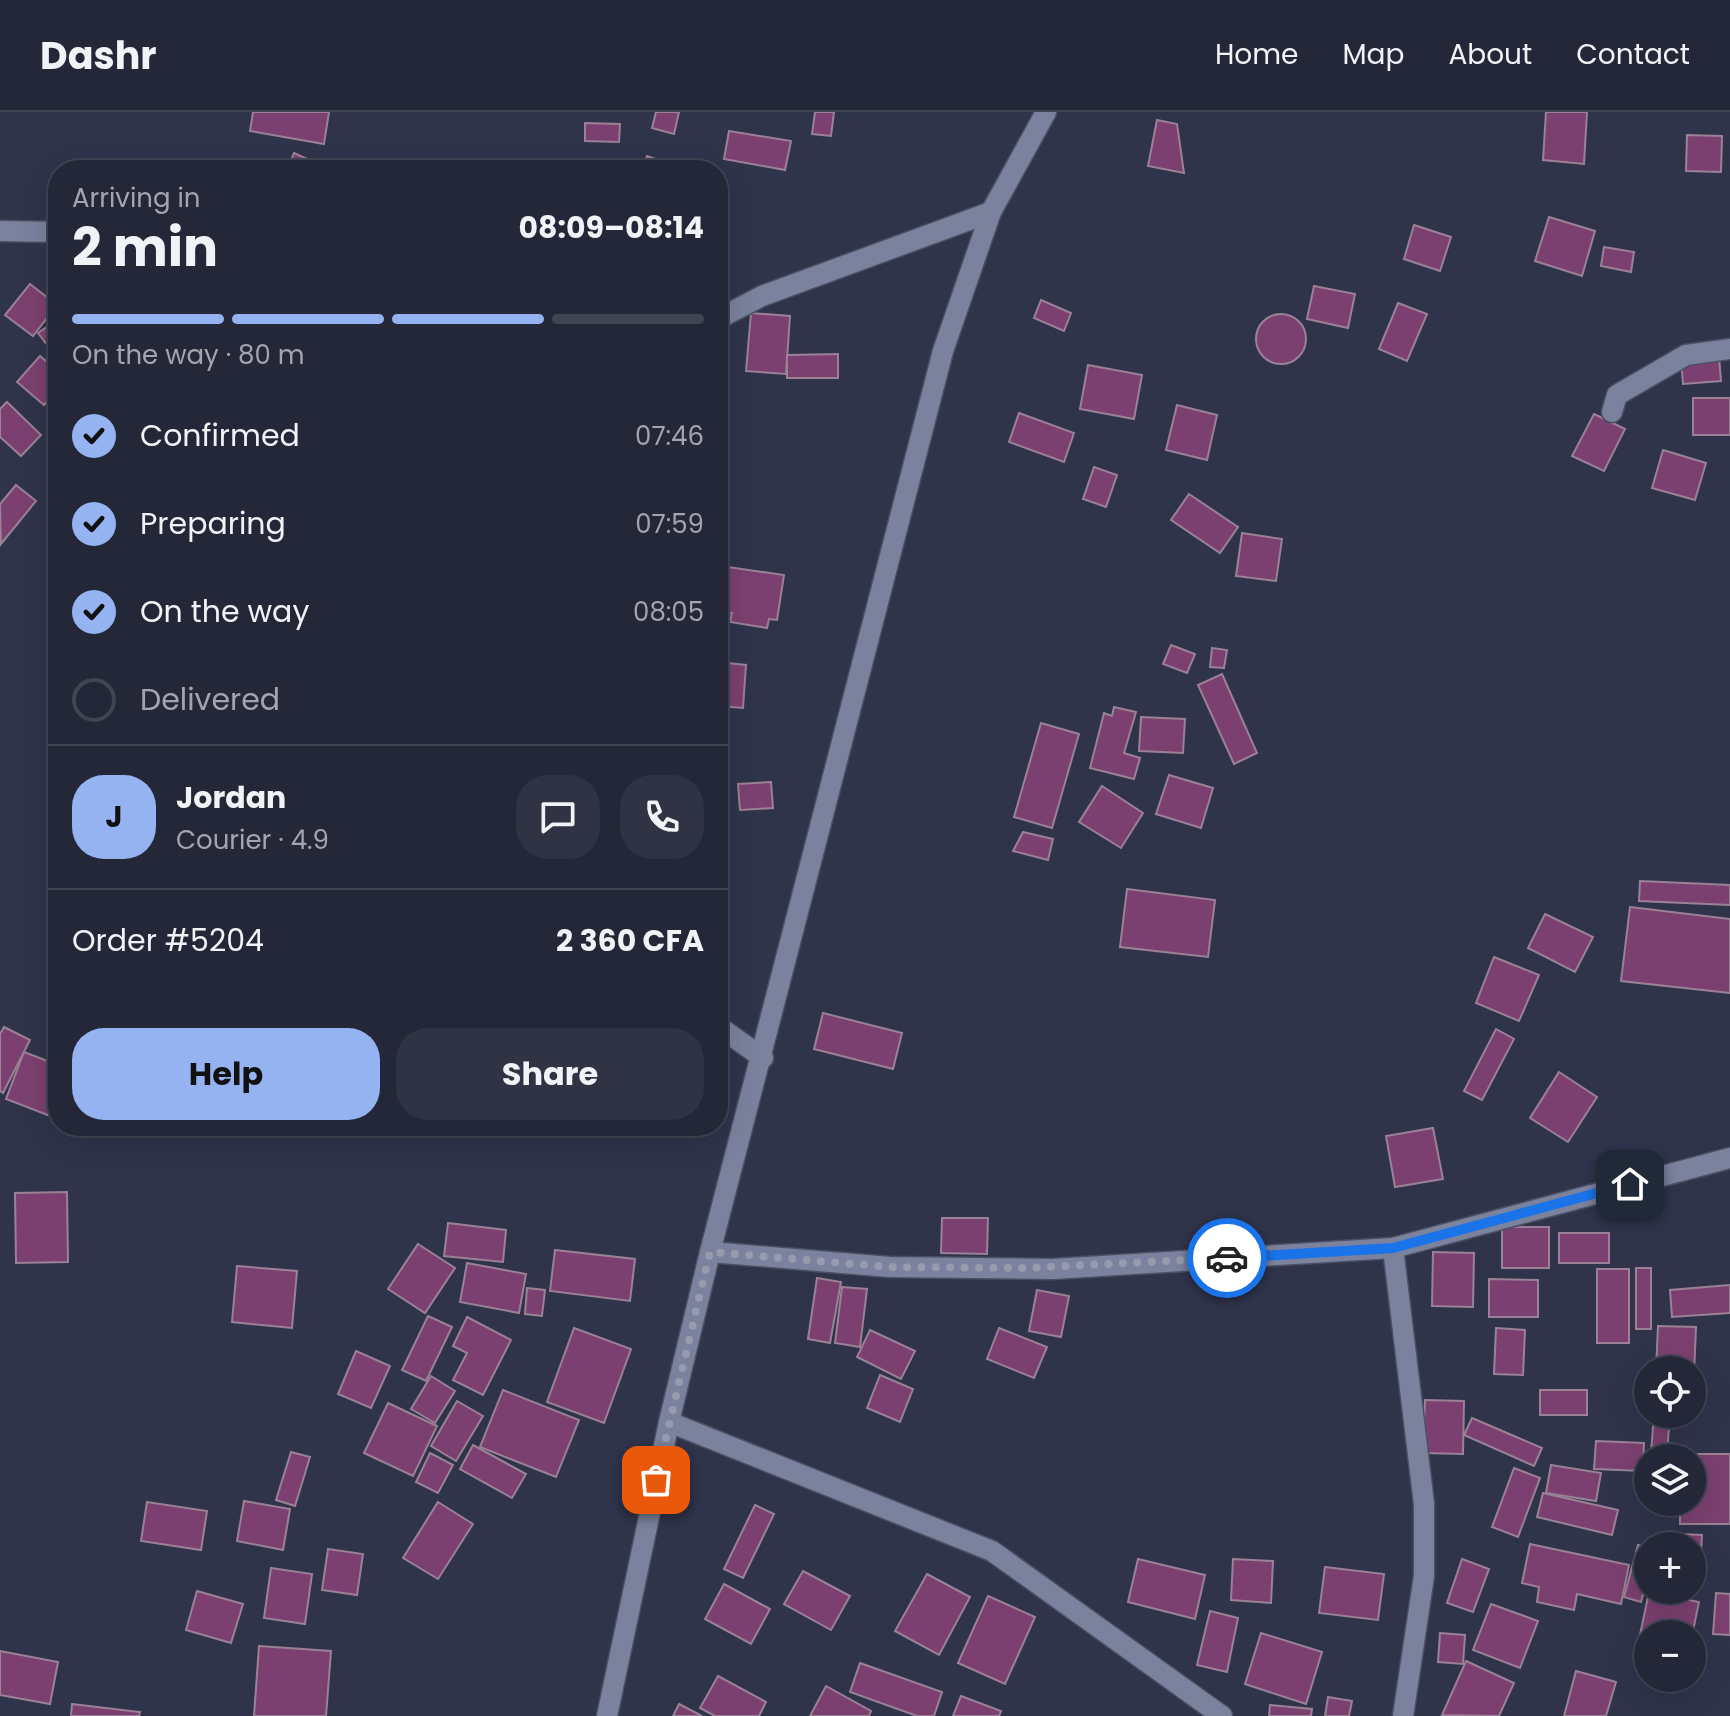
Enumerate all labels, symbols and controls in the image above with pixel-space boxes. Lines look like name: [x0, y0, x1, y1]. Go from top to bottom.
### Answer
text: Dashr: [40, 29, 157, 82]
text: Home: [1215, 35, 1298, 74]
text: Map: [1342, 35, 1404, 74]
text: About: [1448, 35, 1532, 74]
text: Contact: [1576, 35, 1690, 74]
text: Arriving in: [72, 180, 201, 216]
text: 08:09–08:14: [519, 206, 704, 249]
text: 2 min: [72, 211, 218, 284]
text: On the way · 80 m: [72, 337, 305, 373]
icon: check: [72, 414, 116, 458]
text: Confirmed: [140, 414, 300, 457]
text: 07:46: [635, 418, 704, 454]
icon: check: [72, 502, 116, 546]
text: Preparing: [140, 502, 286, 545]
text: 07:59: [635, 506, 704, 542]
icon: check: [72, 590, 116, 634]
text: On the way: [140, 590, 309, 633]
text: 08:05: [633, 594, 704, 630]
text: Delivered: [140, 678, 280, 721]
button: chat: [516, 775, 600, 859]
button: phone: [620, 775, 704, 859]
text: Jordan: [176, 776, 286, 819]
text: J: [105, 795, 123, 838]
text: Courier · 4.9: [176, 822, 329, 858]
text: Order #5204: [72, 919, 264, 962]
text: 2 360 CFA: [556, 919, 704, 962]
button: Help: [72, 1028, 380, 1120]
button: Share: [396, 1028, 704, 1120]
pin: [1596, 1150, 1664, 1218]
icon: home: [1608, 1162, 1652, 1206]
courier: [1187, 1218, 1267, 1298]
icon: car: [1205, 1236, 1249, 1280]
map controls: [1634, 1356, 1706, 1692]
button: locate: [1634, 1356, 1706, 1428]
button: layers: [1634, 1444, 1706, 1516]
pin: [622, 1446, 690, 1514]
icon: bag: [634, 1458, 678, 1502]
button: +: [1634, 1532, 1706, 1604]
button: −: [1634, 1620, 1706, 1692]

